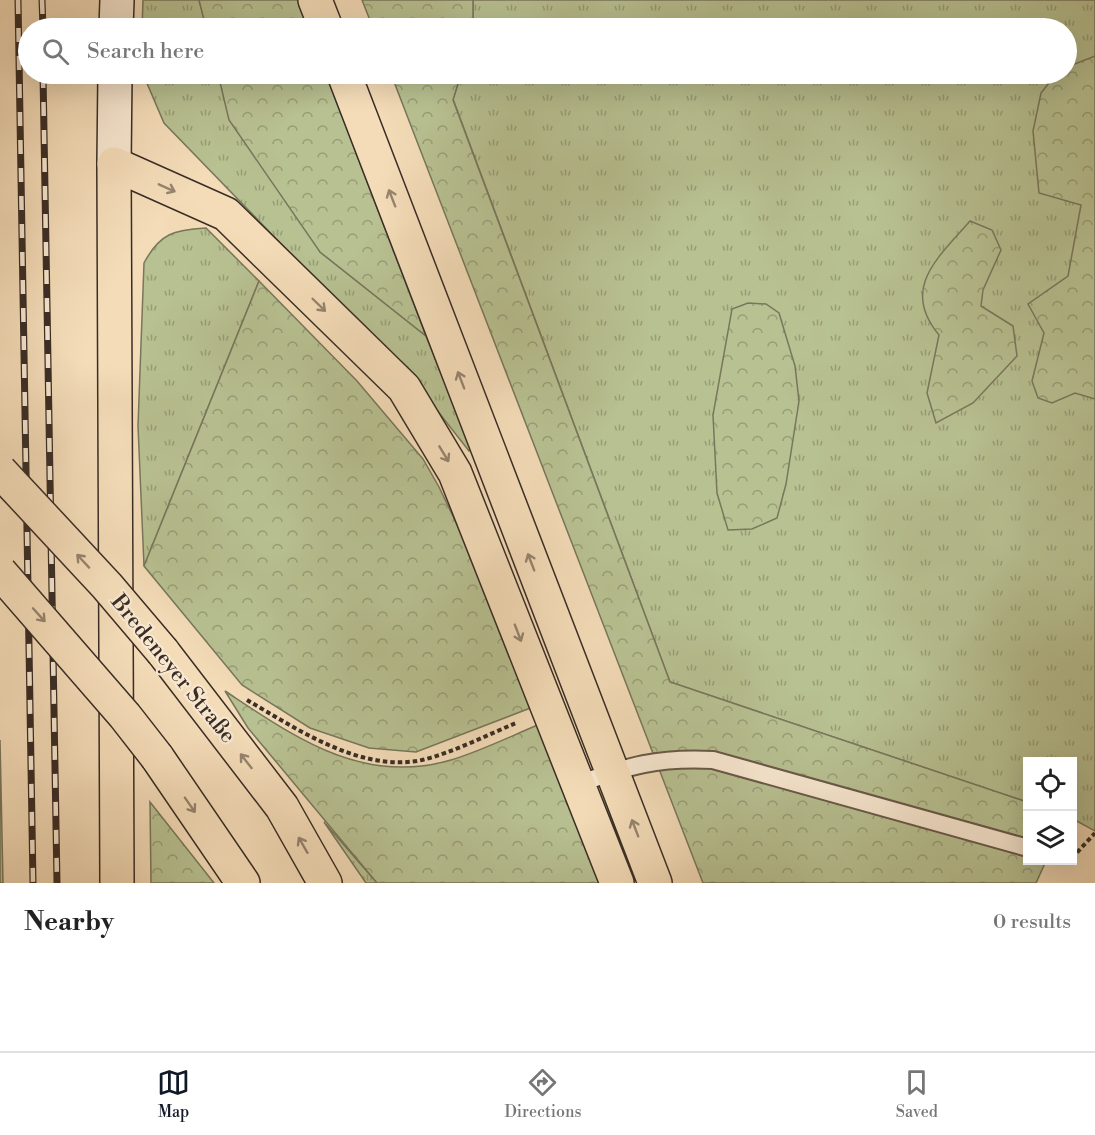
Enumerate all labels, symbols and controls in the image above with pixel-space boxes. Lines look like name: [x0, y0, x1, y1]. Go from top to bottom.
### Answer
search box: [18, 18, 1077, 84]
icon: search: [39, 35, 72, 68]
text: Search here: [87, 38, 204, 65]
one-way arrow: [157, 183, 176, 194]
one-way arrow: [385, 189, 396, 208]
one-way arrow: [312, 298, 327, 312]
one-way arrow: [455, 372, 466, 390]
one-way arrow: [438, 445, 450, 462]
one-way arrow: [76, 553, 90, 568]
one-way arrow: [525, 554, 536, 572]
street label: Bredeneyer Straße: [104, 588, 241, 749]
one-way arrow: [32, 607, 46, 622]
one-way arrow: [514, 624, 525, 642]
one-way arrow: [240, 753, 253, 769]
map controls: [1023, 757, 1077, 865]
button: locate: [1023, 757, 1077, 811]
one-way arrow: [184, 797, 197, 813]
button: layers: [1023, 811, 1077, 865]
one-way arrow: [628, 819, 639, 838]
one-way arrow: [297, 837, 309, 854]
text: Nearby: [24, 906, 114, 938]
text: 0 results: [993, 910, 1071, 935]
tab: Map: [157, 1066, 190, 1122]
tab: Directions: [504, 1066, 582, 1122]
tab: Saved: [896, 1066, 938, 1122]

